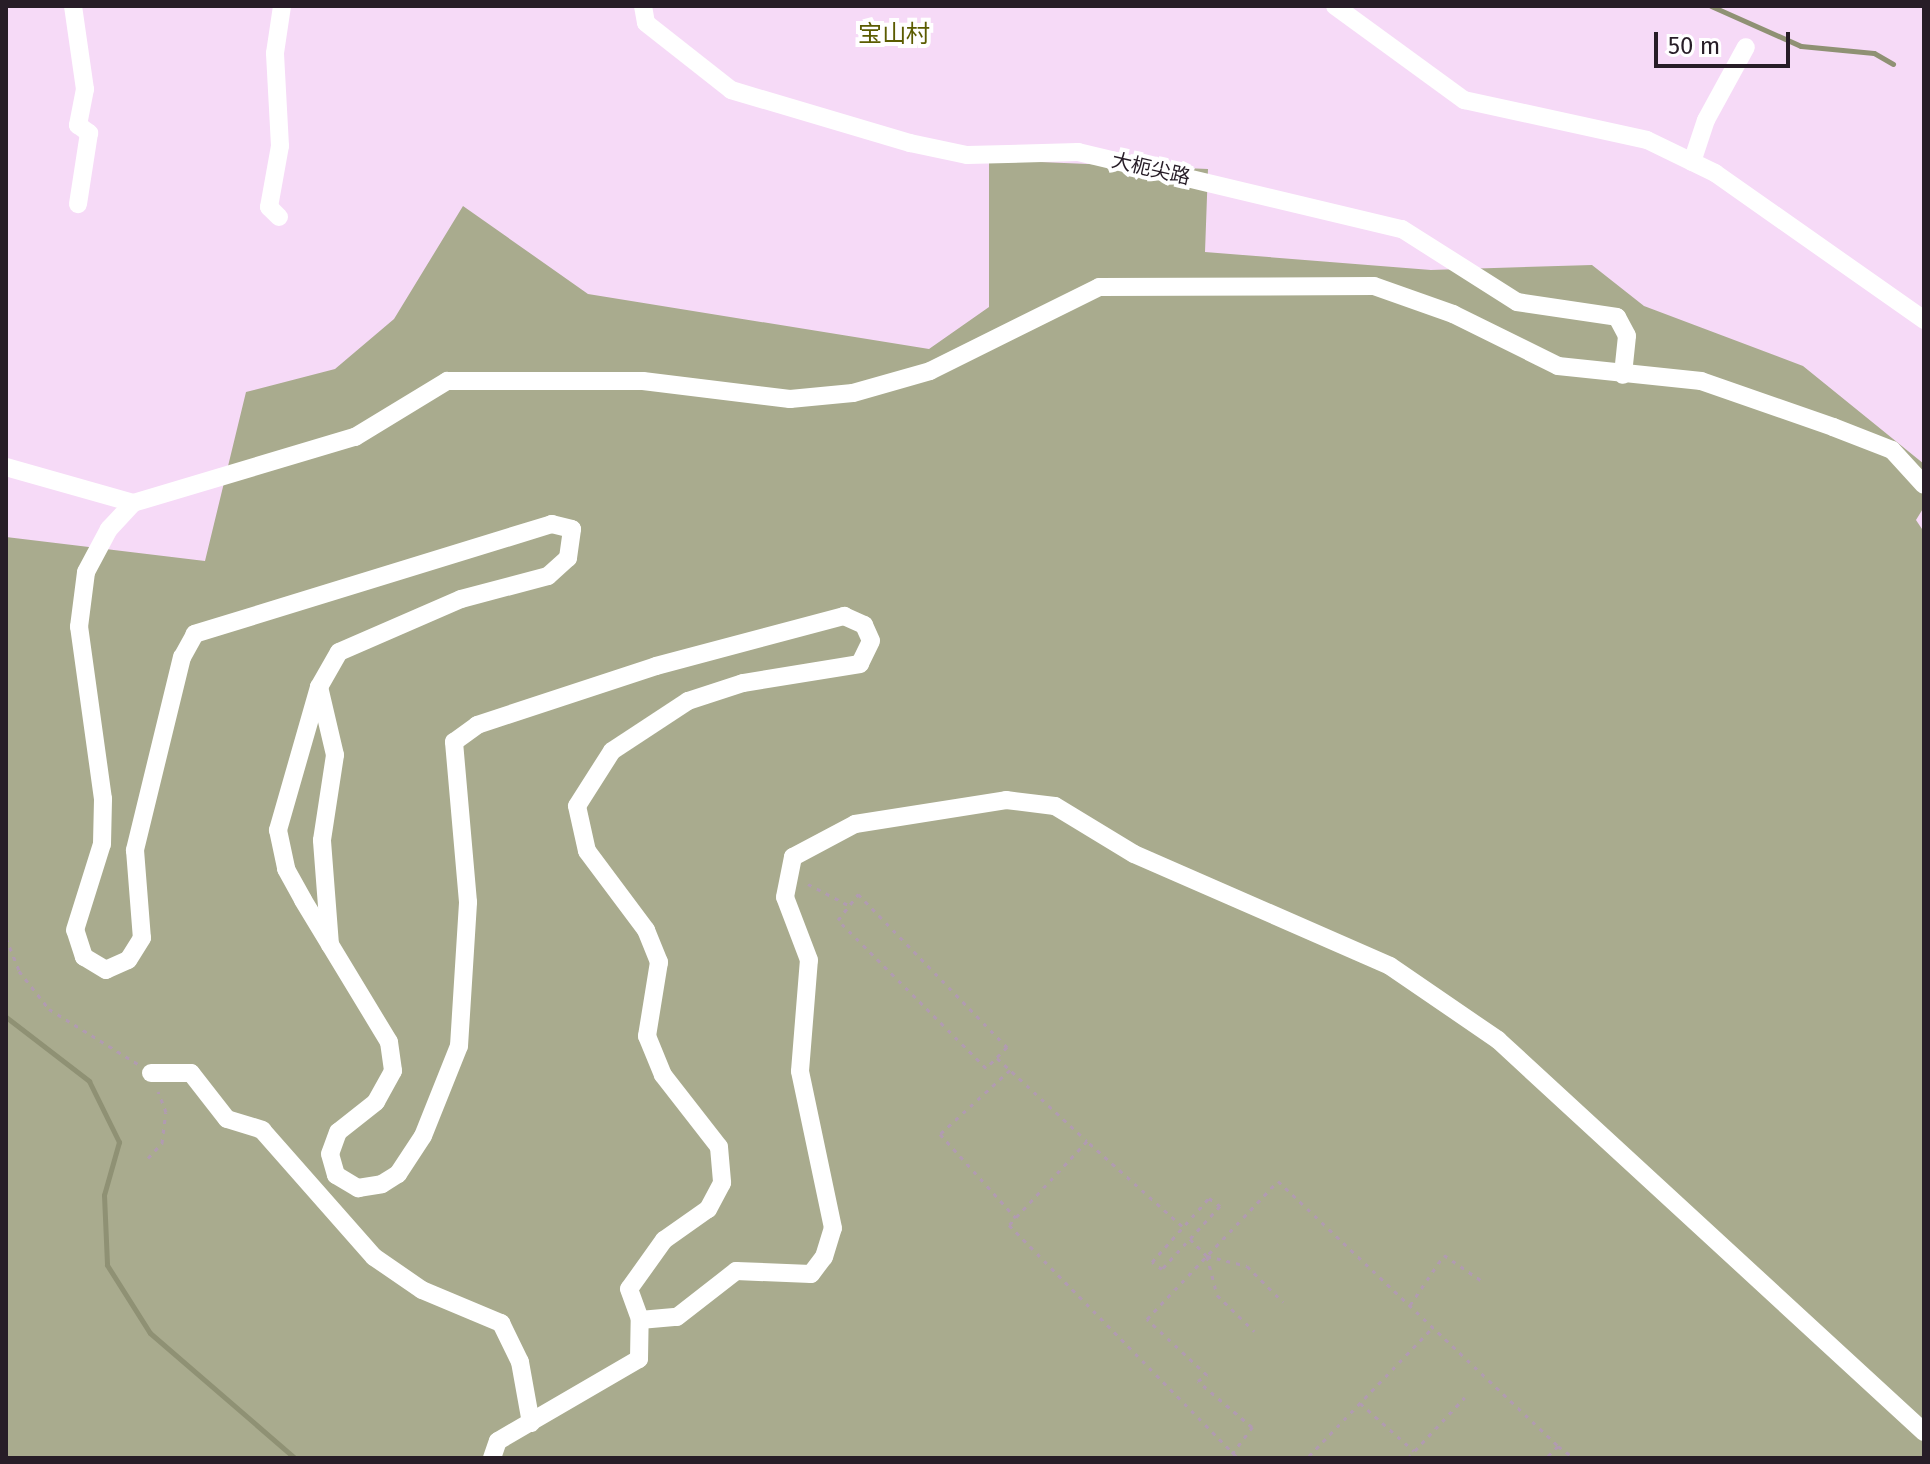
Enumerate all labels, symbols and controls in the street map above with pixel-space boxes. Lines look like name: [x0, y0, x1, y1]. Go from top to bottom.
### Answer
scale bar: [1658, 16, 1794, 66]
district label: 宝山村: [858, 21, 930, 49]
text: 50 m: [1668, 32, 1720, 60]
street label: 大枙尖路: [1109, 148, 1193, 190]

